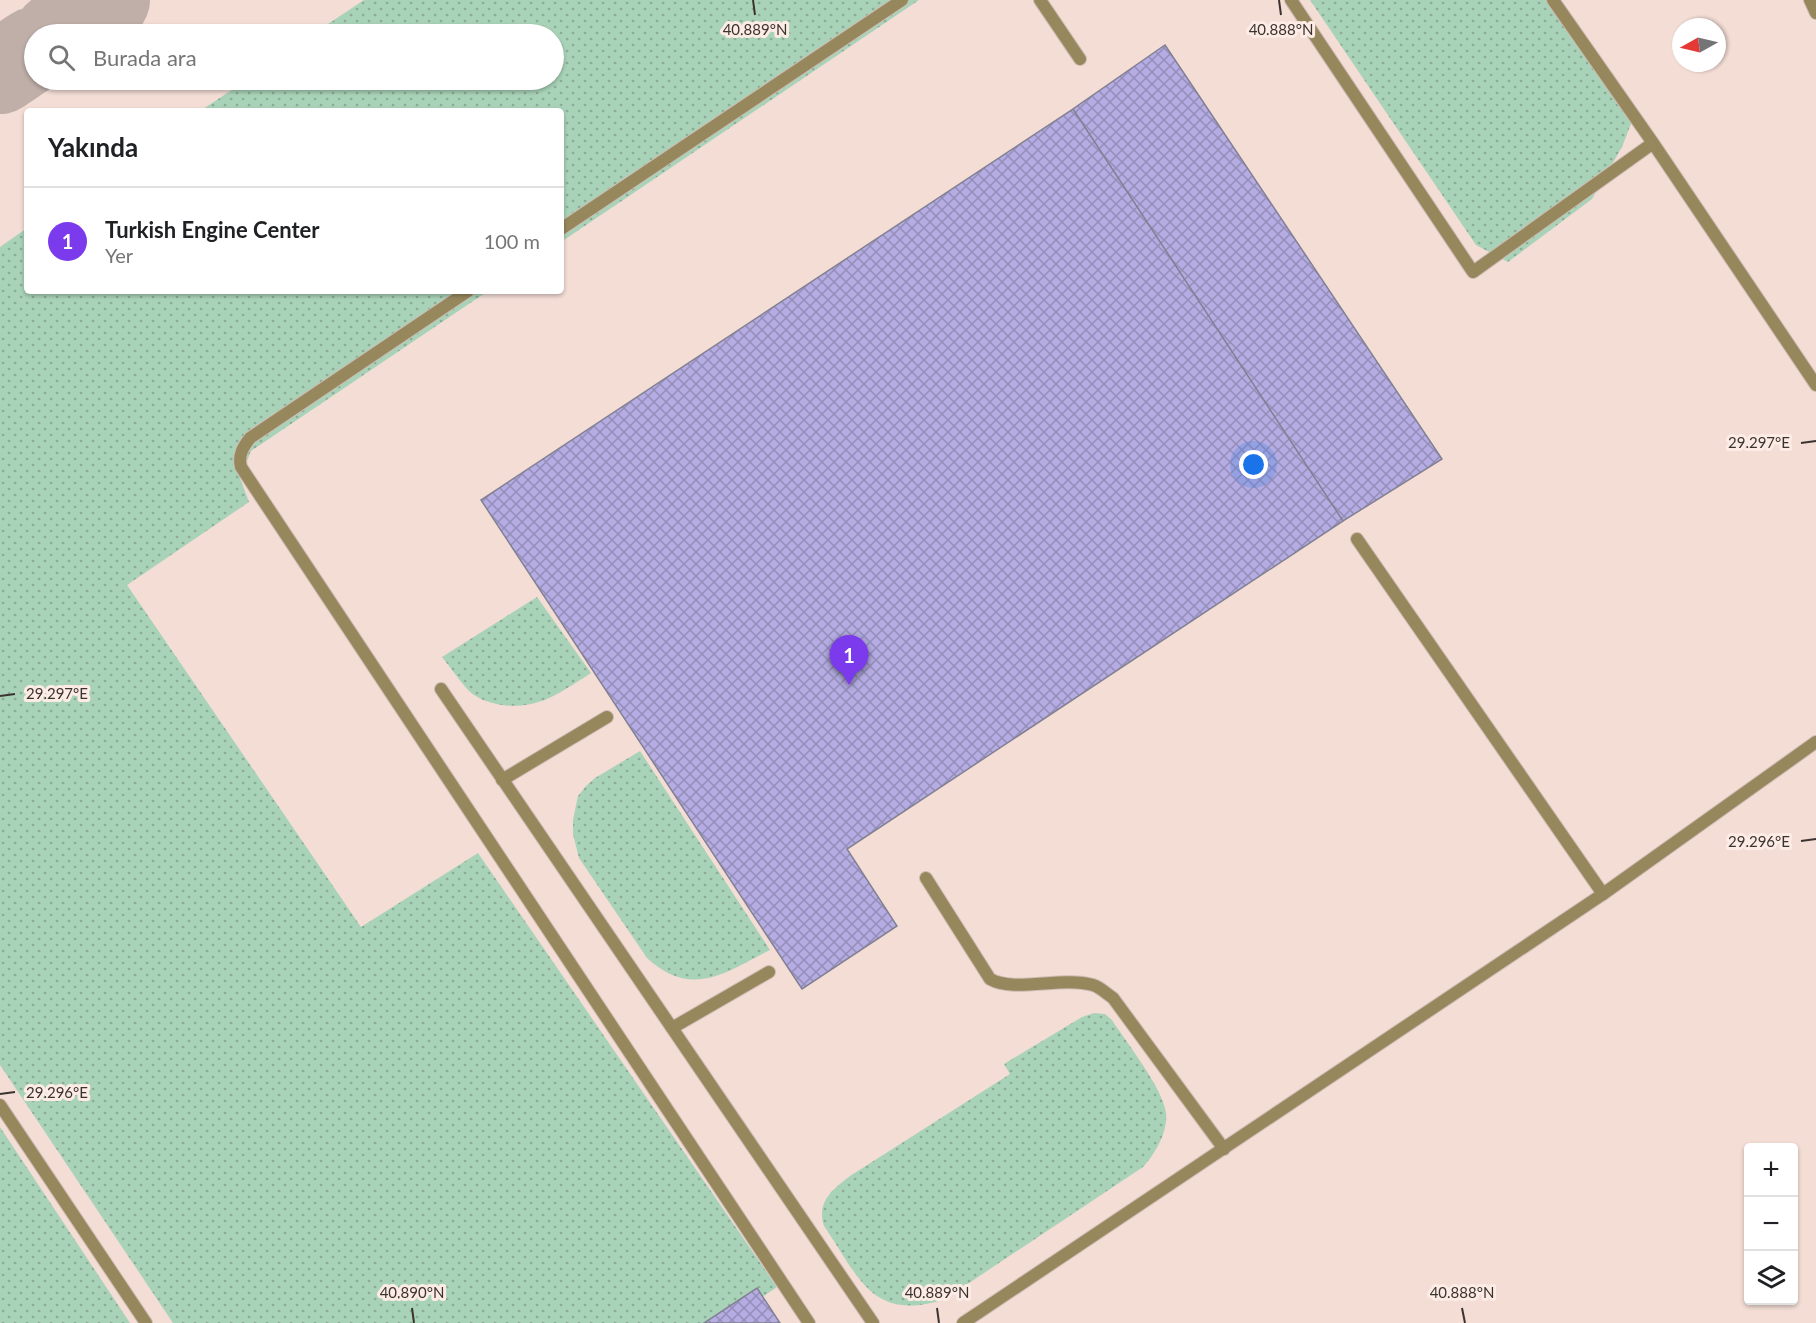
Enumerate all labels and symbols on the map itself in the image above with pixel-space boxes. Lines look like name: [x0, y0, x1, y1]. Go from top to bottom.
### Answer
north arrow: [1672, 18, 1726, 72]
text: 40.889°N: [723, 20, 787, 38]
text: 40.888°N: [1249, 20, 1313, 38]
text: 29.297°E: [1728, 433, 1790, 451]
your location: [1239, 450, 1268, 479]
pin: 1: [830, 636, 868, 685]
text: 29.297°E: [26, 684, 88, 702]
text: 29.296°E: [1728, 832, 1790, 850]
text: 29.296°E: [26, 1083, 88, 1101]
text: 40.890°N: [380, 1283, 444, 1301]
text: 40.889°N: [905, 1283, 969, 1301]
text: 40.888°N: [1430, 1283, 1494, 1301]

